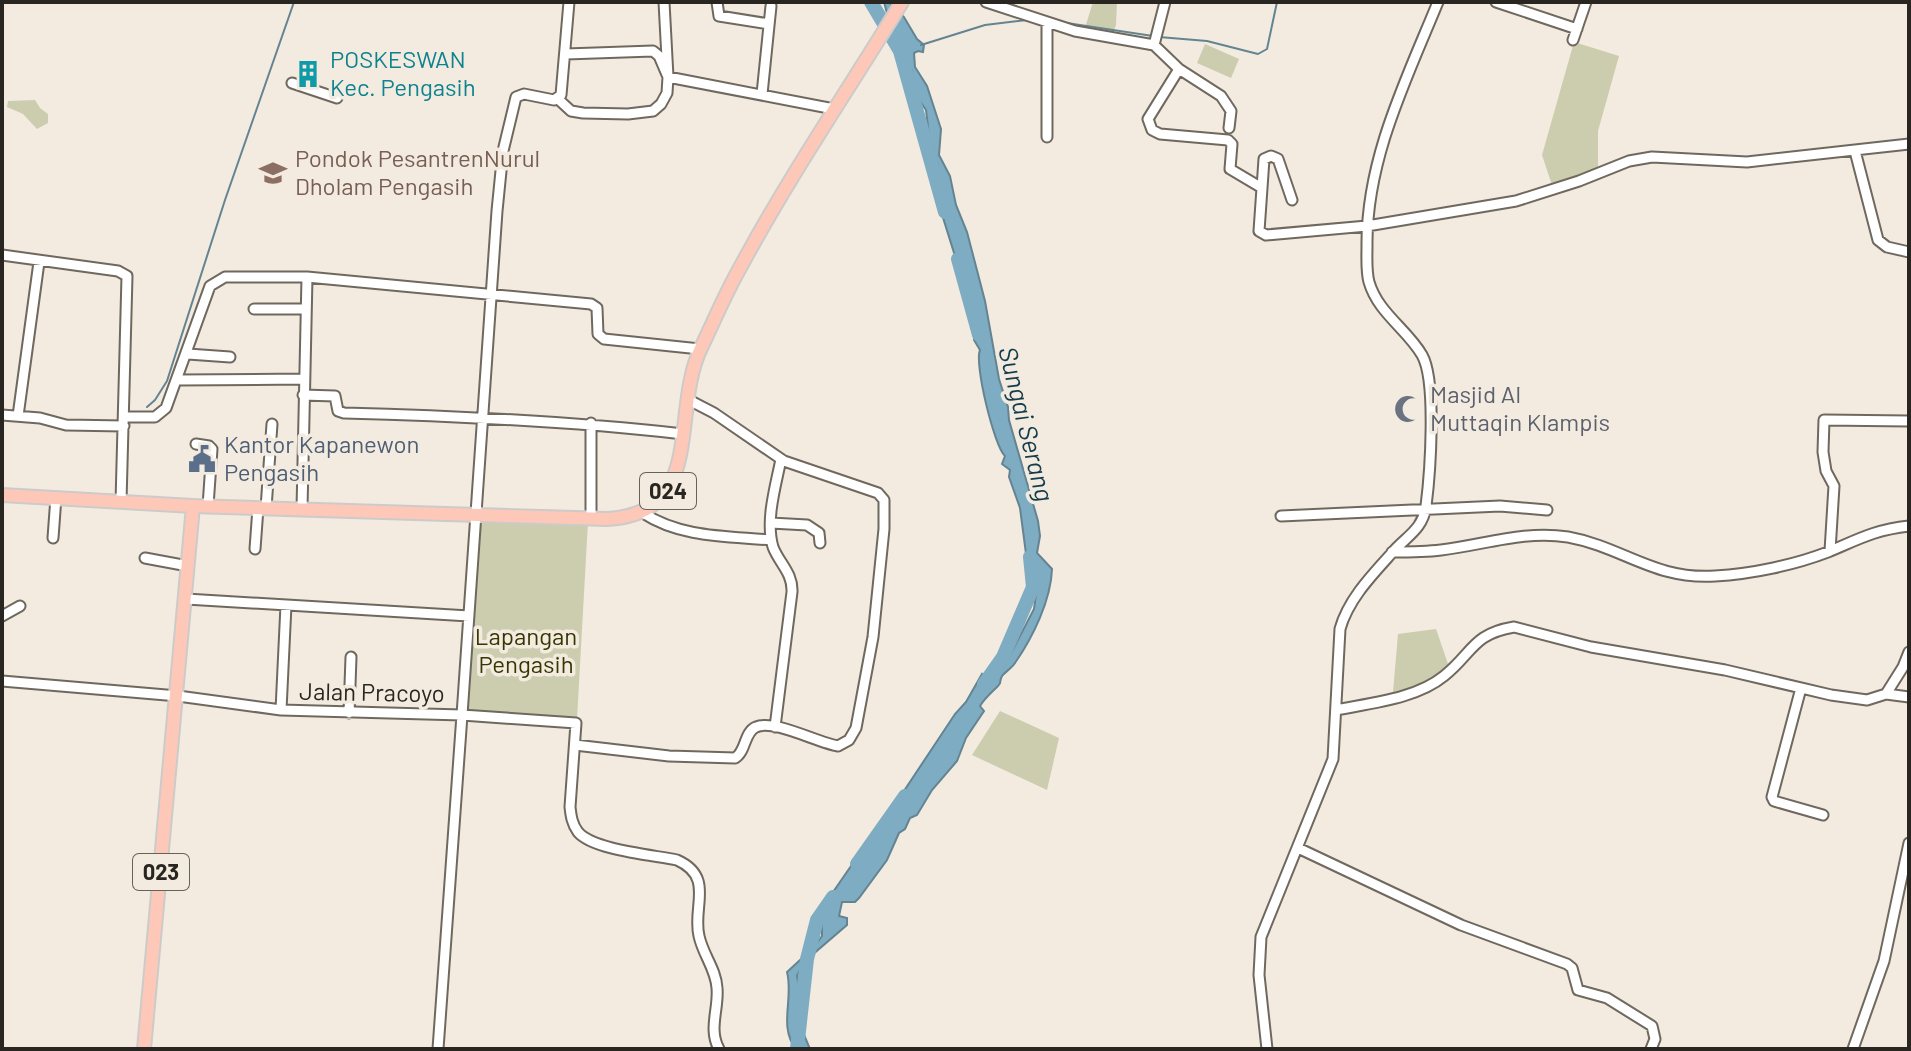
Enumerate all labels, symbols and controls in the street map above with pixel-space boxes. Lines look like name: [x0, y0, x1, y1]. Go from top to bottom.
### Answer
place label: POSKESWAN Kec. Pengasih: [330, 44, 476, 101]
building icon: POSKESWAN Kec. Pengasih: [293, 59, 323, 89]
place label: Pondok PesantrenNurul Dholam Pengasih: [295, 143, 540, 200]
school or university icon: Pondok PesantrenNurul Dholam Pengasih: [258, 158, 288, 188]
water label: Sungai Serang: [993, 343, 1062, 504]
place label: Masjid Al Muttaqin Klampis: [1430, 379, 1610, 436]
mosque icon: Masjid Al Muttaqin Klampis: [1393, 394, 1423, 424]
place label: Kantor Kapanewon Pengasih: [224, 429, 419, 486]
public building icon: Kantor Kapanewon Pengasih: [187, 444, 217, 474]
road number: 024: [640, 473, 696, 509]
park label: Lapangan Pengasih: [475, 621, 577, 678]
street label: Jalan Pracoyo: [299, 676, 445, 707]
road number: 023: [133, 854, 189, 890]

